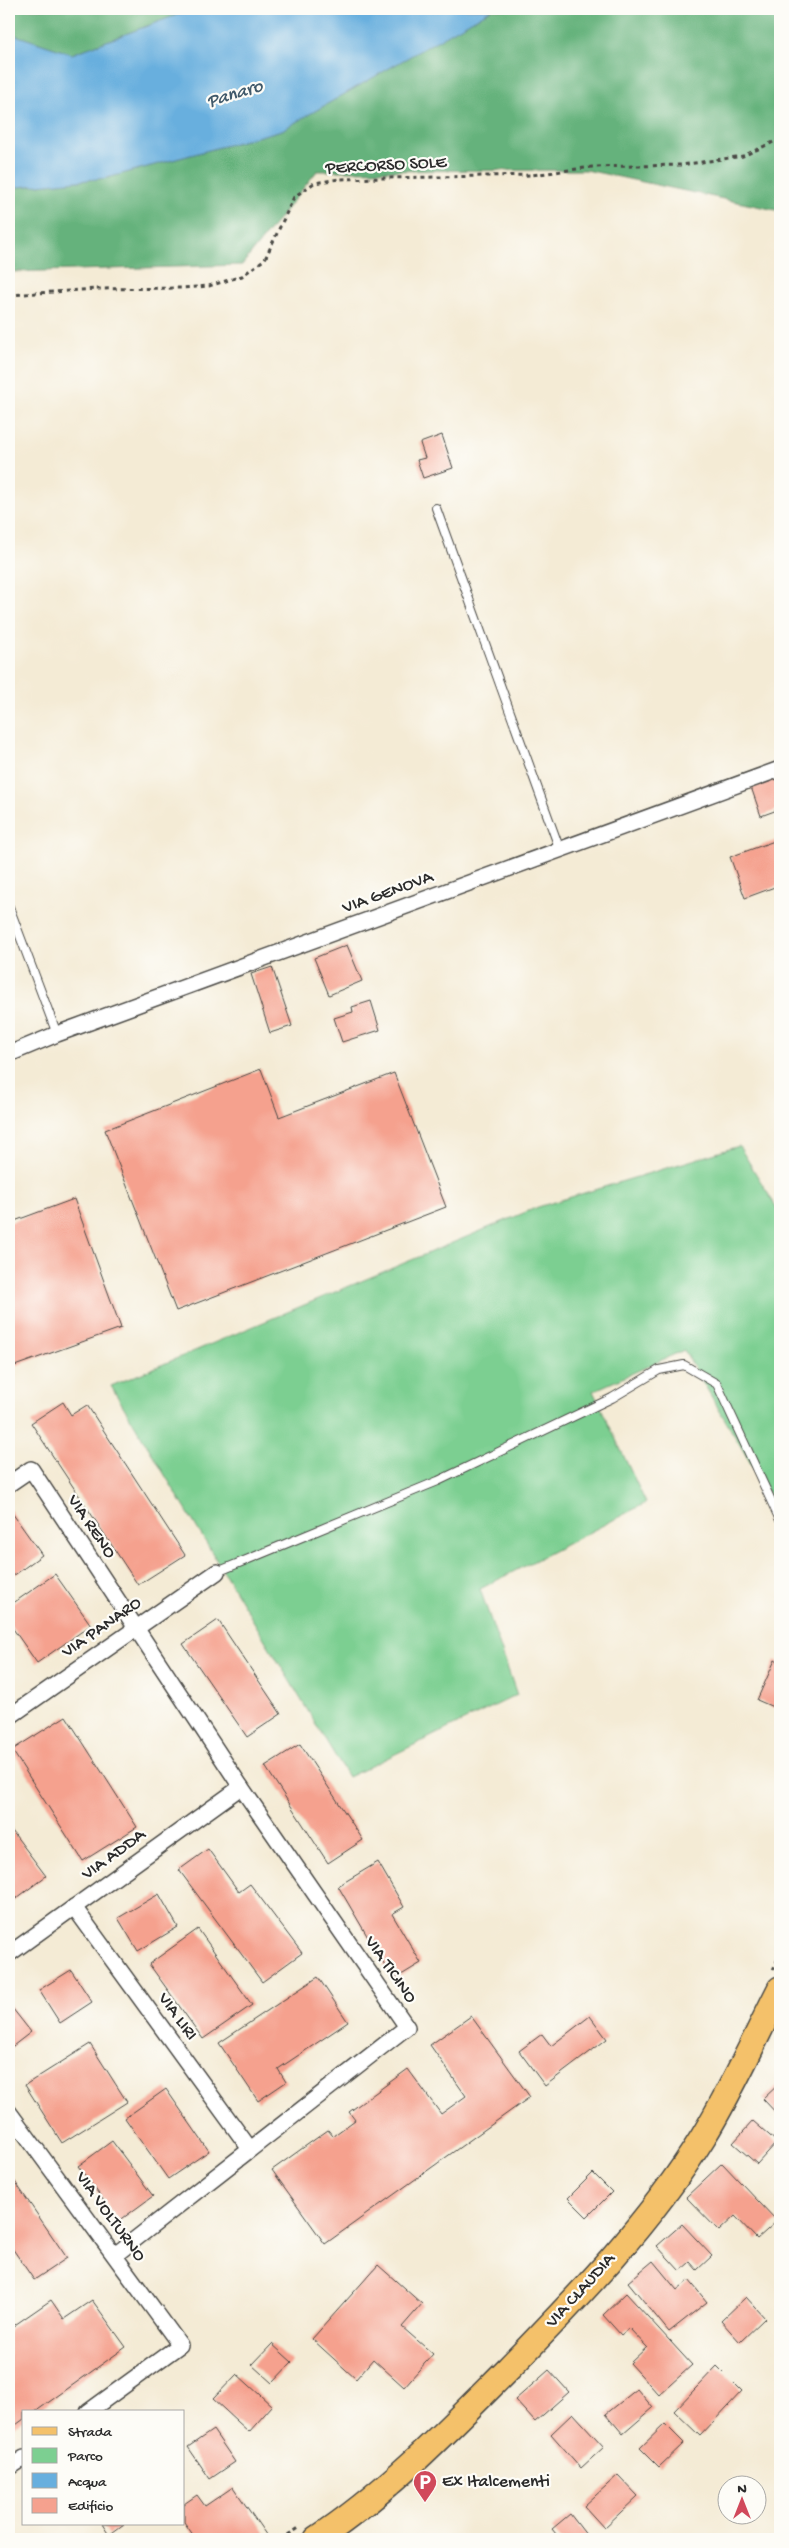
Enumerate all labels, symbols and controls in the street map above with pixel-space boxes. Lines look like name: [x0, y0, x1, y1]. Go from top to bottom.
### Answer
water label: Panaro: [204, 75, 267, 114]
street label: PERCORSO SOLE: [324, 152, 448, 180]
street label: VIA GENOVA: [339, 866, 438, 919]
street label: VIA RENO: [61, 1490, 120, 1563]
street label: VIA PANARO: [57, 1593, 146, 1664]
street label: VIA ADDA: [77, 1824, 151, 1886]
street label: VIA TICINO: [359, 1932, 421, 2008]
street label: VIA LIRI: [152, 1988, 201, 2045]
street label: VIA VOLTURNO: [70, 2167, 150, 2266]
street label: VIA CLAUDIA: [541, 2248, 621, 2333]
legend: [22, 2410, 185, 2526]
text: Strada: [68, 2424, 113, 2442]
text: Parco: [67, 2448, 103, 2466]
parking icon: Ex Italcementi: [412, 2469, 438, 2503]
place label: Ex Italcementi: [442, 2472, 550, 2493]
text: Acqua: [68, 2474, 107, 2492]
north arrow: [716, 2476, 766, 2526]
text: N: [737, 2481, 747, 2498]
text: Edificio: [68, 2498, 114, 2516]

